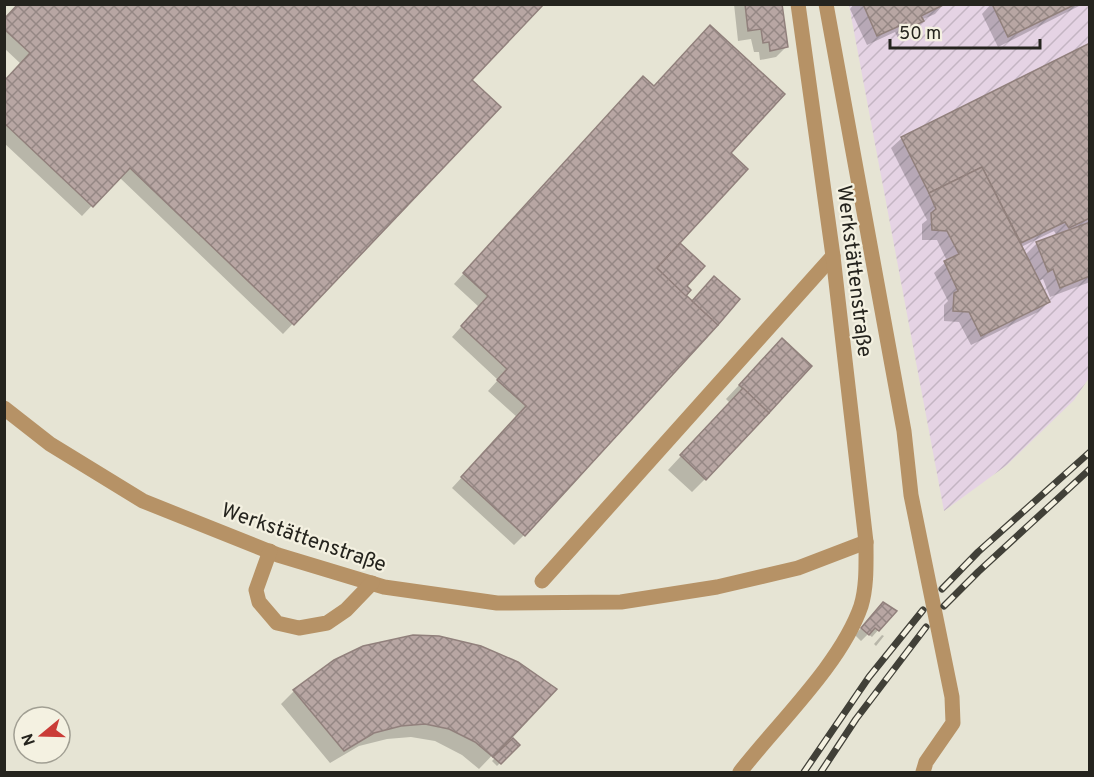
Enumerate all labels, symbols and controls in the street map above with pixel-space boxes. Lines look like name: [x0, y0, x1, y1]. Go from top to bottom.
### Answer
scale bar: [890, 12, 1040, 50]
text: 50 m: [899, 23, 941, 46]
street label: Werkstättenstraße: [830, 184, 877, 359]
street label: Werkstättenstraße: [217, 497, 390, 579]
north arrow: [12, 705, 72, 765]
text: N: [18, 731, 41, 748]

